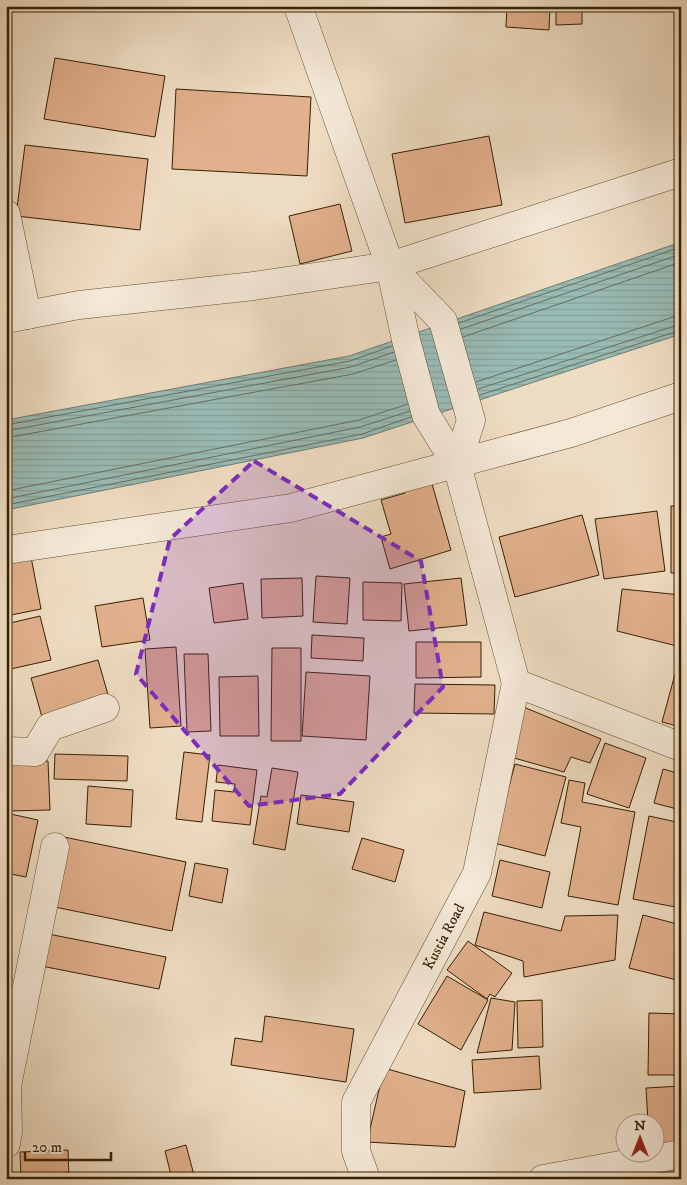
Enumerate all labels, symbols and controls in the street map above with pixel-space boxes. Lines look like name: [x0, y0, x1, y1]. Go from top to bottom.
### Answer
street label: Kustia Road: [418, 900, 469, 973]
north arrow: [614, 1112, 664, 1162]
text: N: [634, 1117, 646, 1135]
scale bar: [25, 1130, 111, 1162]
text: 20 m: [32, 1138, 62, 1157]

